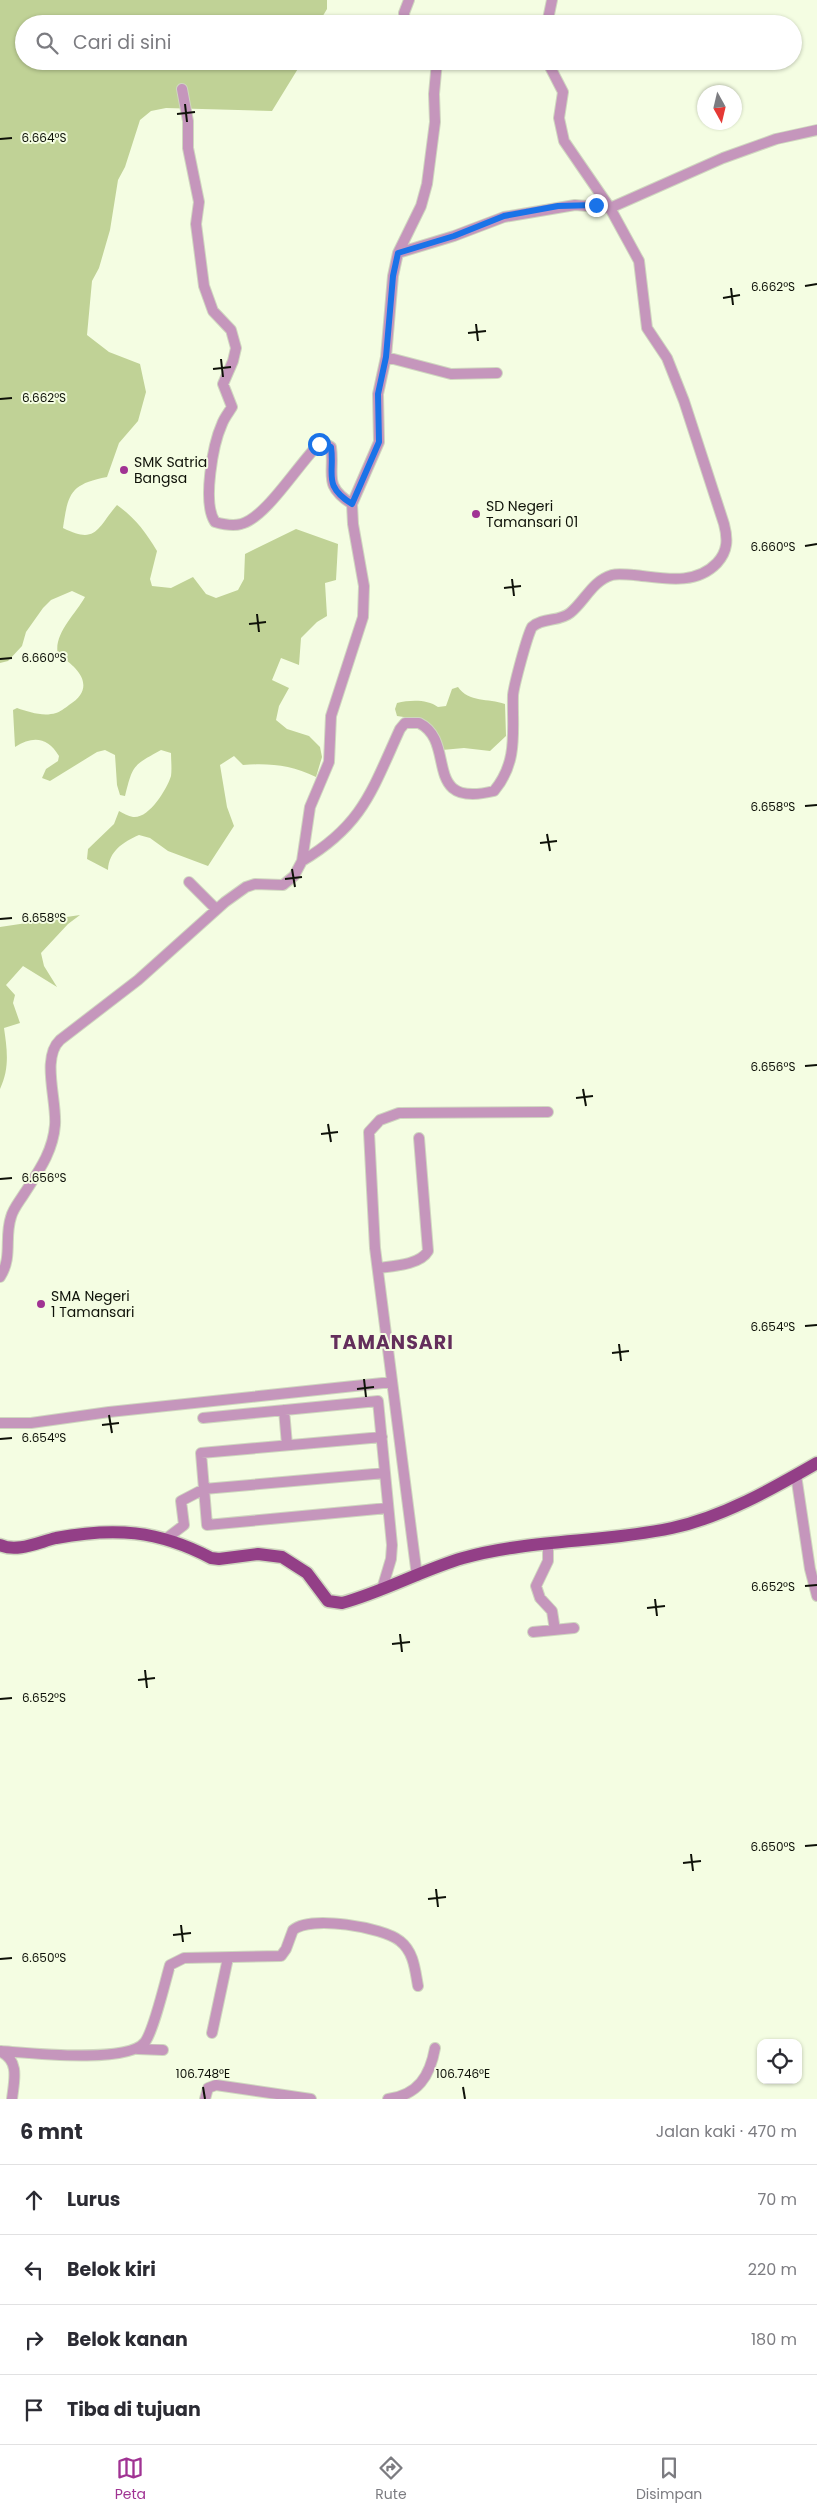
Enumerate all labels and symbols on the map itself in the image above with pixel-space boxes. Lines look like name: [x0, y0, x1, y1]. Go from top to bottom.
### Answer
north arrow: [697, 85, 742, 130]
text: 6.664°S: [22, 129, 66, 146]
route end: [585, 194, 608, 217]
text: 6.662°S: [751, 278, 795, 295]
text: 6.662°S: [22, 389, 66, 406]
route start: [308, 433, 331, 456]
place label: SMK Satria Bangsa: [134, 452, 207, 488]
marker: SMK Satria Bangsa: [118, 464, 130, 476]
place label: SD Negeri Tamansari 01: [486, 496, 578, 532]
marker: SD Negeri Tamansari 01: [470, 508, 482, 520]
text: 6.660°S: [751, 538, 795, 555]
text: 6.660°S: [22, 649, 66, 666]
text: 6.658°S: [751, 798, 795, 815]
text: 6.658°S: [22, 909, 66, 926]
text: 6.656°S: [751, 1058, 795, 1075]
text: 6.656°S: [22, 1169, 66, 1186]
place label: SMA Negeri 1 Tamansari: [51, 1286, 135, 1322]
marker: SMA Negeri 1 Tamansari: [35, 1298, 47, 1310]
text: 6.654°S: [751, 1318, 795, 1335]
district label: TAMANSARI: [330, 1329, 454, 1356]
text: 6.654°S: [22, 1429, 66, 1446]
text: 6.652°S: [751, 1578, 795, 1595]
text: 6.652°S: [22, 1689, 66, 1706]
text: 6.650°S: [751, 1838, 795, 1855]
text: 6.650°S: [22, 1949, 66, 1966]
text: 106.748°E: [176, 2065, 230, 2082]
text: 106.746°E: [436, 2065, 490, 2082]

